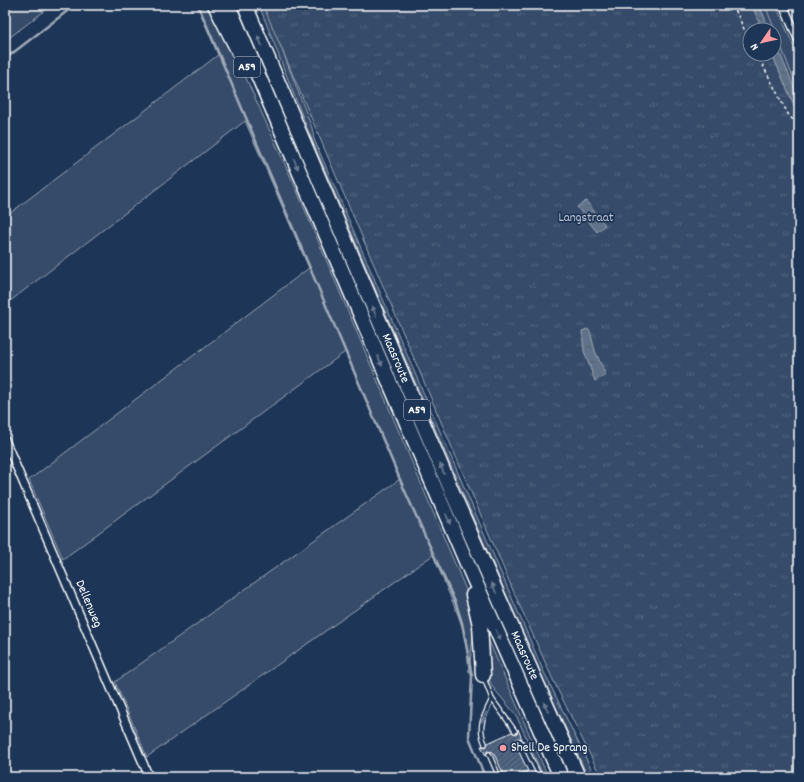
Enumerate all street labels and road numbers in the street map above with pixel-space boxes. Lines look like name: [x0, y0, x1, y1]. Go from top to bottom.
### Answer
road number: A59: [234, 57, 260, 77]
street label: Maasroute: [376, 331, 414, 386]
road number: A59: [404, 400, 430, 420]
street label: Dellenweg: [69, 577, 107, 631]
street label: Maasroute: [505, 628, 544, 683]

